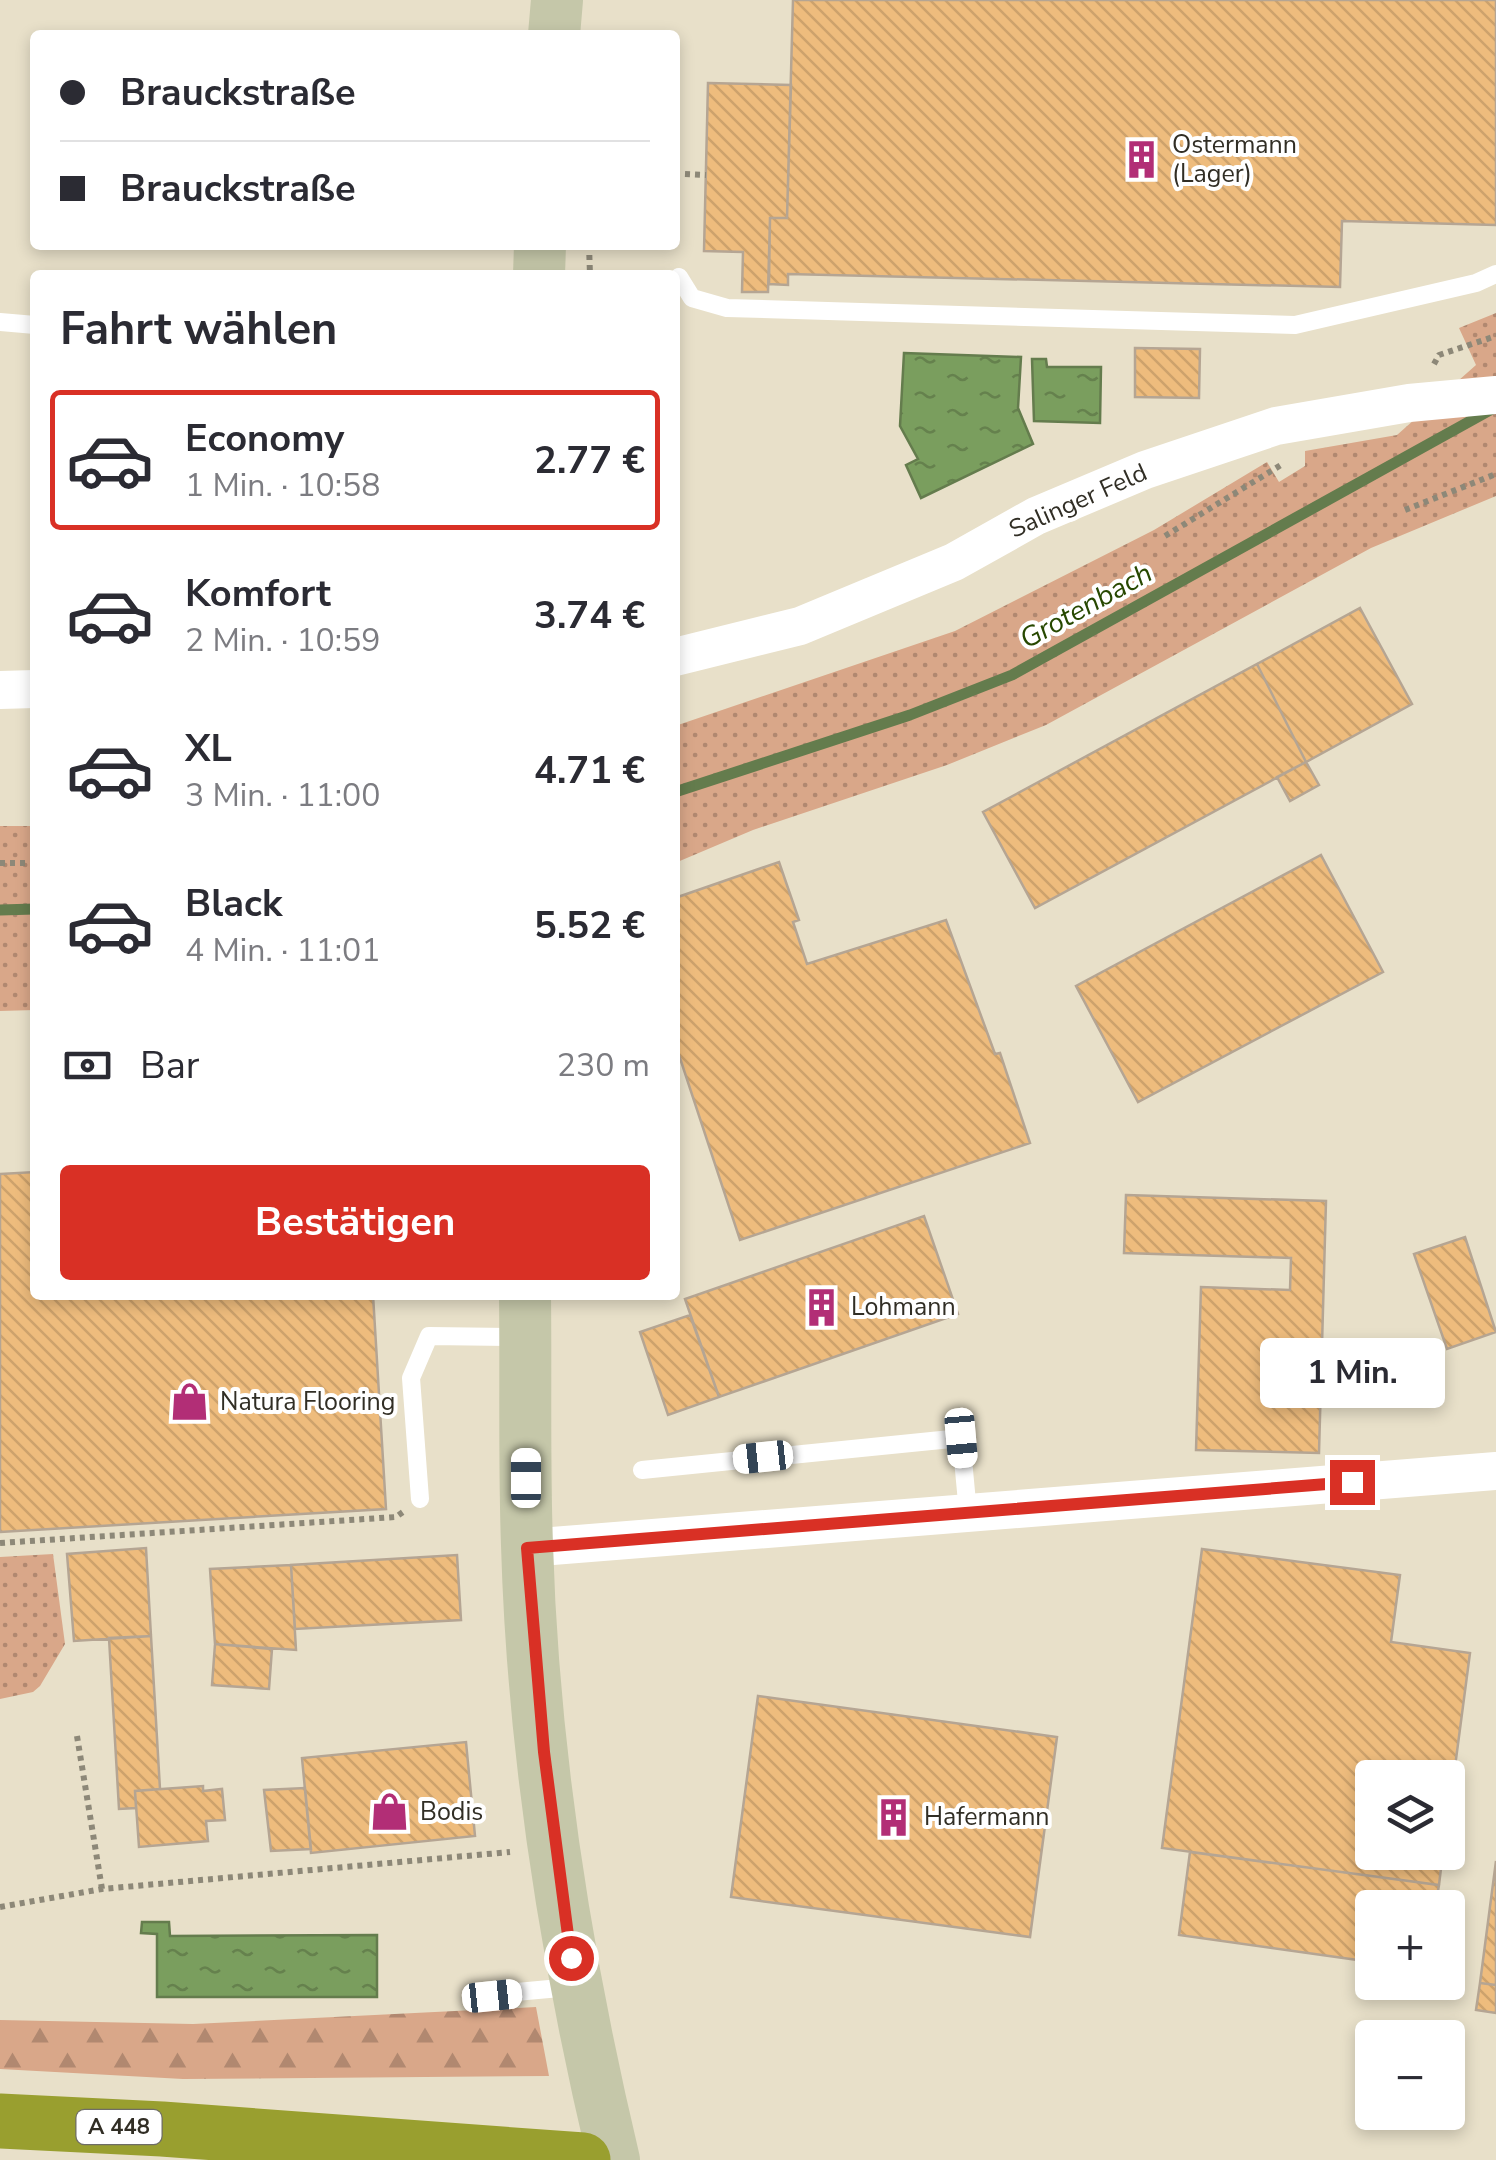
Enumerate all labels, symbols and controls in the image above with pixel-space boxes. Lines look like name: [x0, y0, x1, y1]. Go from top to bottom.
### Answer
text: Brauckstraße: [120, 67, 356, 118]
place label: Ostermann (Lager): [1172, 128, 1297, 191]
building icon: Ostermann (Lager): [1121, 138, 1163, 180]
text: Brauckstraße: [120, 163, 356, 214]
text: Fahrt wählen: [60, 299, 337, 360]
text: Economy: [185, 413, 344, 464]
icon: car: [65, 415, 155, 505]
text: 2.77 €: [534, 435, 645, 486]
street label: Salinger Feld: [1004, 455, 1152, 547]
text: 1 Min. · 10:58: [185, 464, 381, 507]
water label: Grotenbach: [1013, 554, 1159, 658]
text: Komfort: [185, 568, 331, 619]
icon: car: [65, 570, 155, 660]
text: 3.74 €: [534, 590, 645, 641]
text: 2 Min. · 10:59: [185, 619, 381, 662]
text: XL: [185, 723, 232, 774]
icon: car: [65, 725, 155, 815]
text: 4.71 €: [534, 745, 645, 796]
text: 3 Min. · 11:00: [185, 774, 381, 817]
text: Black: [185, 878, 282, 929]
icon: car: [65, 880, 155, 970]
text: 5.52 €: [534, 900, 645, 951]
text: 4 Min. · 11:01: [185, 929, 381, 972]
icon: cash: [60, 1038, 115, 1093]
text: Bar: [140, 1040, 199, 1091]
text: 230 m: [557, 1044, 650, 1087]
button: Bestätigen: [60, 1165, 650, 1280]
building icon: Lohmann: [800, 1286, 842, 1328]
place label: Lohmann: [851, 1290, 956, 1324]
callout: 1 Min.: [1260, 1337, 1444, 1407]
text: 1 Min.: [1307, 1351, 1398, 1394]
shop icon: Natura Flooring: [169, 1381, 211, 1423]
place label: Natura Flooring: [220, 1385, 395, 1419]
car: [943, 1407, 979, 1469]
car: [732, 1439, 794, 1475]
car: [511, 1448, 541, 1508]
route end: [1330, 1460, 1375, 1505]
map controls: [1355, 1760, 1465, 2130]
button: layers: [1355, 1760, 1465, 1870]
shop icon: Bodis: [369, 1791, 411, 1833]
place label: Bodis: [420, 1795, 483, 1829]
building icon: Hafermann: [873, 1796, 915, 1838]
place label: Hafermann: [924, 1800, 1050, 1834]
button: +: [1355, 1890, 1465, 2000]
route start: [549, 1936, 594, 1981]
car: [461, 1978, 523, 2014]
button: −: [1355, 2020, 1465, 2130]
road number: A 448: [76, 2110, 162, 2144]

